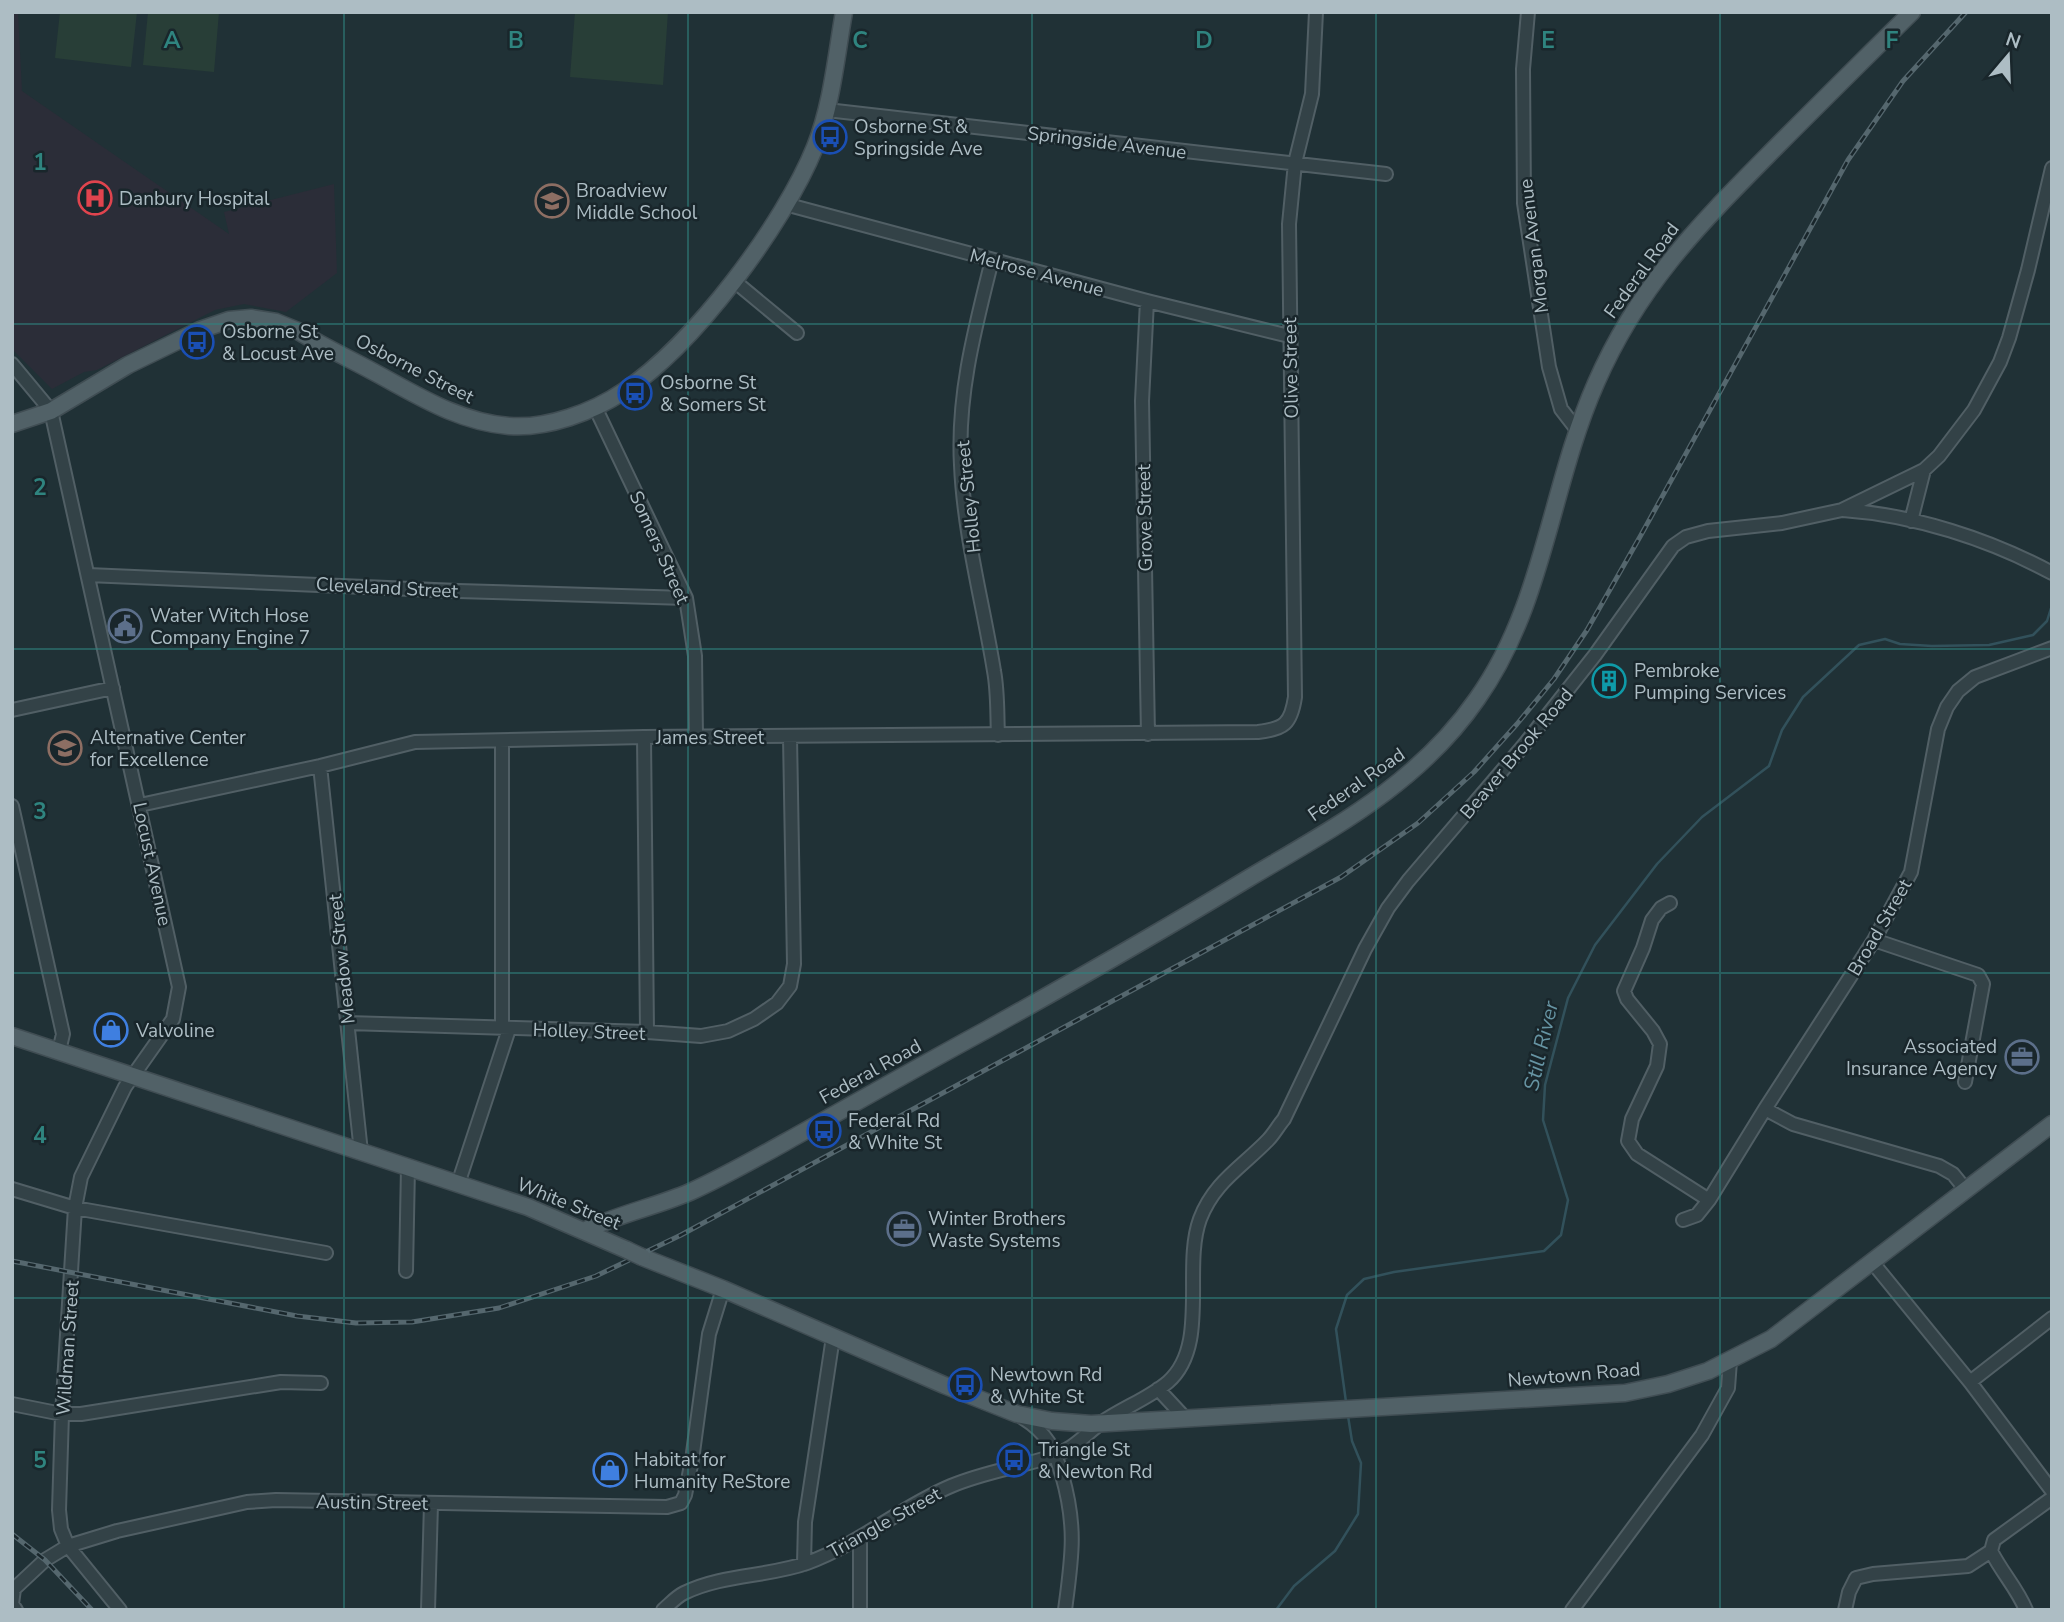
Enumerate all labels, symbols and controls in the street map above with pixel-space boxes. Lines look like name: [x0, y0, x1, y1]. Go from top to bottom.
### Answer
north arrow: [1973, 21, 2043, 91]
text: A: [163, 25, 181, 56]
text: B: [508, 25, 524, 56]
text: C: [852, 25, 868, 56]
text: D: [1195, 25, 1213, 56]
text: E: [1541, 25, 1555, 56]
text: F: [1886, 25, 1899, 56]
text: N: [2002, 26, 2024, 55]
place label: Osborne St & Springside Ave: [854, 114, 983, 162]
bus stop icon: Osborne St & Springside Ave: [811, 118, 849, 156]
street label: Springside Avenue: [1026, 120, 1188, 166]
text: 1: [33, 147, 47, 178]
street label: Morgan Avenue: [1513, 177, 1555, 314]
place label: Broadview Middle School: [576, 178, 698, 226]
hospital icon: Danbury Hospital: [76, 179, 114, 217]
school or university icon: Broadview Middle School: [533, 182, 571, 220]
place label: Danbury Hospital: [119, 186, 270, 212]
street label: Federal Road: [1598, 217, 1685, 324]
street label: Melrose Avenue: [967, 243, 1107, 303]
street label: Olive Street: [1277, 317, 1305, 419]
place label: Osborne St & Locust Ave: [222, 319, 334, 367]
bus stop icon: Osborne St & Locust Ave: [178, 323, 216, 361]
street label: Osborne Street: [351, 328, 479, 410]
place label: Osborne St & Somers St: [660, 370, 766, 418]
bus stop icon: Osborne St & Somers St: [616, 374, 654, 412]
street label: Holley Street: [950, 439, 988, 554]
street label: Grove Street: [1131, 464, 1159, 572]
text: 2: [33, 472, 47, 503]
street label: Somers Street: [623, 487, 696, 608]
street label: Cleveland Street: [315, 571, 459, 605]
place label: Water Witch Hose Company Engine 7: [150, 603, 310, 651]
public building icon: Water Witch Hose Company Engine 7: [106, 607, 144, 645]
place label: Pembroke Pumping Services: [1634, 658, 1786, 706]
building icon: Pembroke Pumping Services: [1590, 662, 1628, 700]
street label: Beaver Brook Road: [1454, 683, 1579, 825]
place label: Alternative Center for Excellence: [90, 725, 246, 773]
street label: James Street: [655, 725, 765, 751]
school or university icon: Alternative Center for Excellence: [46, 729, 84, 767]
street label: Federal Road: [1303, 742, 1410, 828]
text: 3: [33, 796, 47, 827]
street label: Locust Avenue: [126, 800, 178, 928]
street label: Broad Street: [1842, 874, 1918, 981]
street label: Meadow Street: [322, 892, 362, 1025]
water label: Still River: [1517, 998, 1565, 1094]
shop icon: Valvoline: [92, 1011, 130, 1049]
street label: Holley Street: [532, 1017, 646, 1047]
place label: Valvoline: [135, 1018, 215, 1044]
street label: Federal Road: [815, 1033, 926, 1111]
place label: Associated Insurance Agency: [1846, 1034, 1997, 1082]
office icon: Associated Insurance Agency: [2003, 1038, 2041, 1076]
place label: Federal Rd & White St: [848, 1108, 942, 1156]
bus stop icon: Federal Rd & White St: [805, 1112, 843, 1150]
text: 4: [33, 1120, 47, 1151]
street label: White Street: [513, 1171, 625, 1237]
place label: Winter Brothers Waste Systems: [928, 1206, 1066, 1254]
office icon: Winter Brothers Waste Systems: [885, 1210, 923, 1248]
street label: Wildman Street: [50, 1279, 86, 1417]
street label: Newtown Road: [1507, 1356, 1641, 1394]
place label: Newtown Rd & White St: [990, 1362, 1102, 1410]
bus stop icon: Newtown Rd & White St: [946, 1366, 984, 1404]
place label: Triangle St & Newton Rd: [1038, 1437, 1153, 1485]
bus stop icon: Triangle St & Newton Rd: [995, 1441, 1033, 1479]
text: 5: [33, 1445, 47, 1476]
place label: Habitat for Humanity ReStore: [634, 1447, 790, 1495]
shop icon: Habitat for Humanity ReStore: [591, 1451, 629, 1489]
street label: Triangle Street: [823, 1481, 946, 1565]
street label: Austin Street: [316, 1489, 429, 1517]

